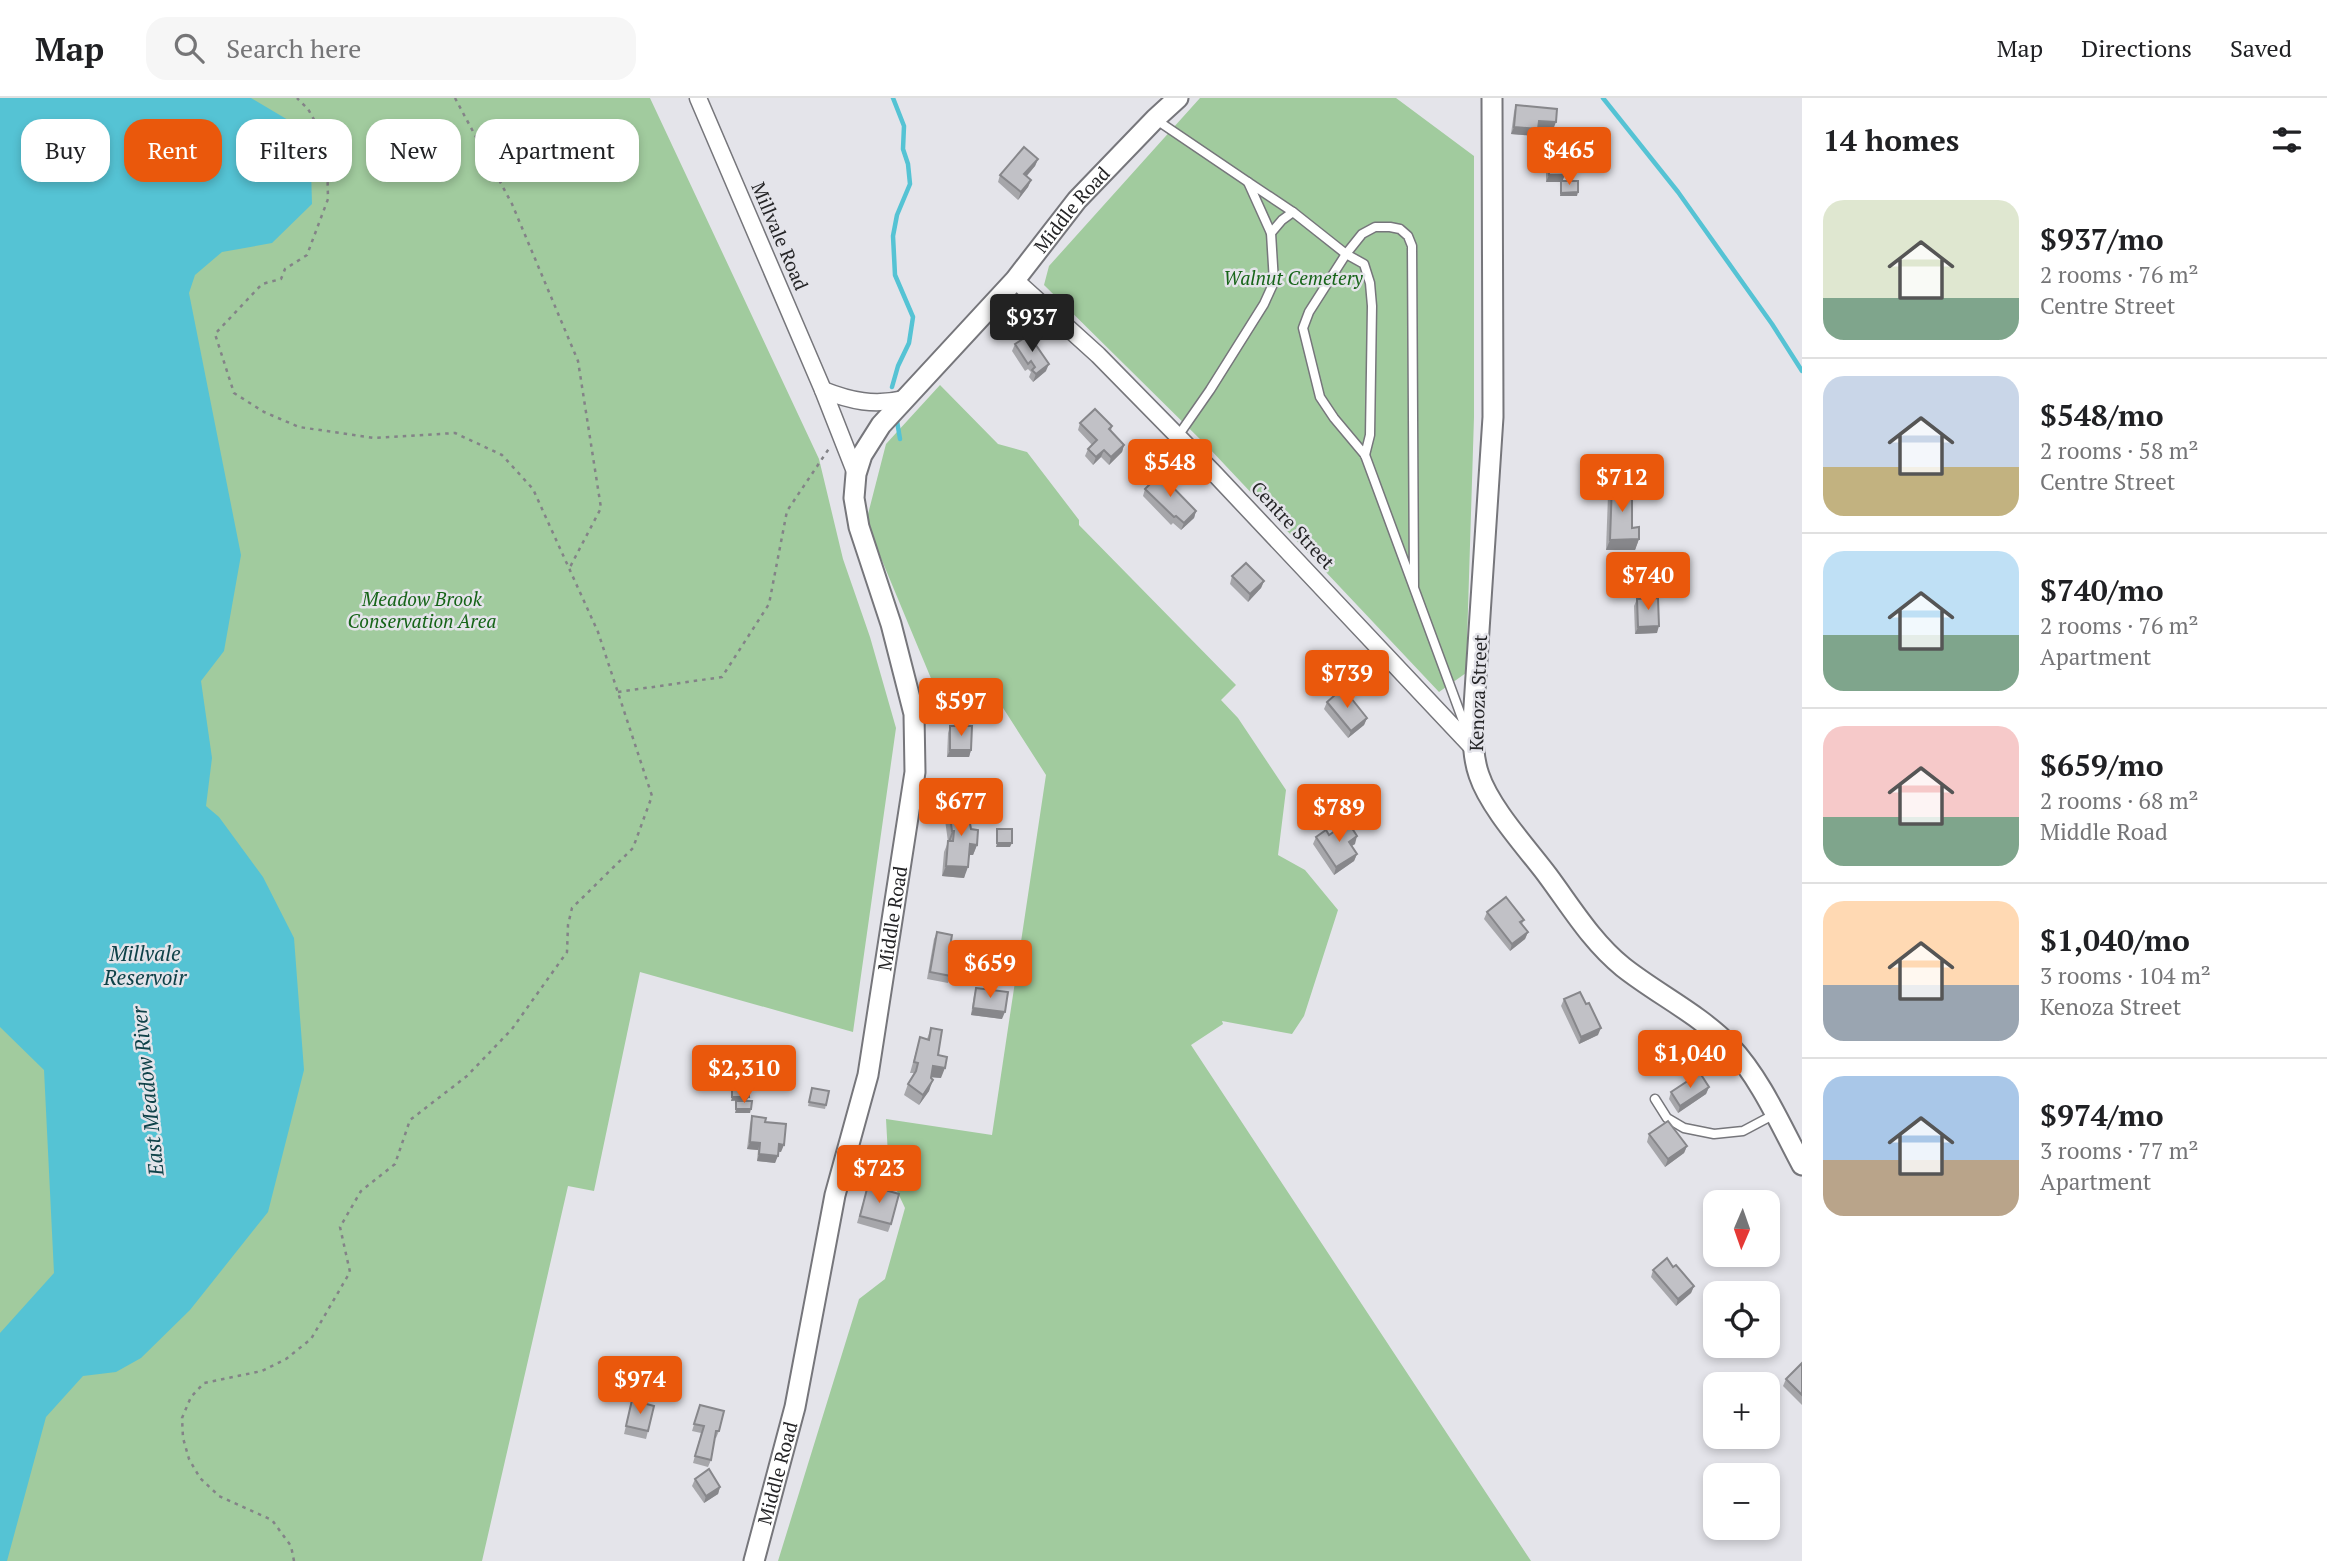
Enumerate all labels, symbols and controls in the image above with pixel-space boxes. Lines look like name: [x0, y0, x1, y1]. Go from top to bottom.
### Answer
search box: [146, 17, 636, 80]
text: Map: [35, 27, 104, 70]
icon: search: [170, 29, 208, 67]
text: Search here: [226, 31, 361, 65]
text: Map: [1997, 32, 2043, 64]
text: Directions: [2081, 32, 2192, 64]
text: Saved: [2230, 32, 2292, 64]
chip: Buy: [21, 119, 110, 182]
chip: Rent: [124, 119, 222, 182]
chip: Filters: [236, 119, 352, 182]
chip: New: [366, 119, 461, 182]
chip: Apartment: [475, 119, 639, 182]
text: 14 homes: [1823, 120, 1959, 160]
icon: filters: [2268, 121, 2306, 159]
pin: $465: [1528, 127, 1610, 187]
text: $465: [1543, 134, 1595, 165]
street label: Middle Road: [1028, 160, 1115, 258]
street label: Millvale Road: [746, 178, 815, 294]
text: $937/mo: [2040, 219, 2164, 259]
icon: home: [1879, 228, 1963, 312]
text: 2 rooms · 76 m²: [2040, 259, 2199, 290]
park label: Walnut Cemetery: [1223, 265, 1364, 290]
text: Centre Street: [2040, 290, 2175, 321]
pin: $937: [991, 294, 1073, 354]
text: $937: [1006, 301, 1058, 332]
text: $548/mo: [2040, 395, 2164, 435]
icon: home: [1879, 404, 1963, 488]
text: 2 rooms · 58 m²: [2040, 435, 2199, 466]
pin: $548: [1129, 440, 1211, 499]
text: $548: [1144, 446, 1196, 477]
pin: $712: [1581, 454, 1663, 514]
text: $712: [1596, 461, 1648, 492]
text: Centre Street: [2040, 466, 2175, 497]
street label: Centre Street: [1246, 475, 1341, 574]
pin: $740: [1607, 552, 1689, 612]
text: $740: [1622, 559, 1674, 590]
text: $740/mo: [2040, 570, 2164, 610]
icon: home: [1879, 579, 1963, 663]
park label: Meadow Brook Conservation Area: [348, 586, 496, 633]
text: 2 rooms · 76 m²: [2040, 610, 2199, 641]
street label: Kenoza Street: [1463, 634, 1492, 752]
text: Apartment: [2040, 641, 2151, 672]
pin: $739: [1306, 650, 1388, 710]
text: $739: [1321, 657, 1373, 688]
pin: $597: [920, 678, 1002, 738]
text: $597: [935, 685, 987, 716]
text: $659/mo: [2040, 745, 2164, 785]
icon: home: [1879, 754, 1963, 838]
pin: $677: [920, 778, 1002, 838]
pin: $789: [1298, 784, 1380, 844]
text: $677: [935, 785, 987, 816]
text: 2 rooms · 68 m²: [2040, 785, 2199, 816]
text: $789: [1313, 791, 1365, 822]
text: Middle Road: [2040, 816, 2168, 847]
street label: Middle Road: [871, 864, 912, 972]
text: $1,040/mo: [2040, 920, 2190, 960]
icon: home: [1879, 929, 1963, 1013]
water label: Millvale Reservoir: [103, 939, 187, 991]
pin: $659: [949, 940, 1031, 1000]
text: $659: [964, 947, 1016, 978]
text: 3 rooms · 104 m²: [2040, 960, 2211, 991]
text: Kenoza Street: [2040, 991, 2181, 1022]
water label: East Meadow River: [124, 1004, 170, 1178]
pin: $1,040: [1633, 1030, 1747, 1090]
text: $1,040: [1654, 1037, 1726, 1068]
pin: $2,310: [687, 1046, 801, 1105]
text: $2,310: [708, 1052, 780, 1083]
text: $974/mo: [2040, 1095, 2164, 1135]
icon: home: [1879, 1104, 1963, 1188]
text: 3 rooms · 77 m²: [2040, 1135, 2199, 1166]
pin: $723: [838, 1146, 920, 1205]
text: $723: [853, 1152, 905, 1183]
text: Apartment: [2040, 1166, 2151, 1197]
north arrow: [1703, 1190, 1780, 1267]
map controls: [1703, 1190, 1780, 1540]
button: locate: [1703, 1281, 1780, 1358]
pin: $974: [599, 1356, 681, 1416]
text: $974: [614, 1363, 666, 1394]
button: +: [1703, 1372, 1780, 1449]
street label: Middle Road: [751, 1418, 803, 1527]
button: −: [1703, 1463, 1780, 1540]

